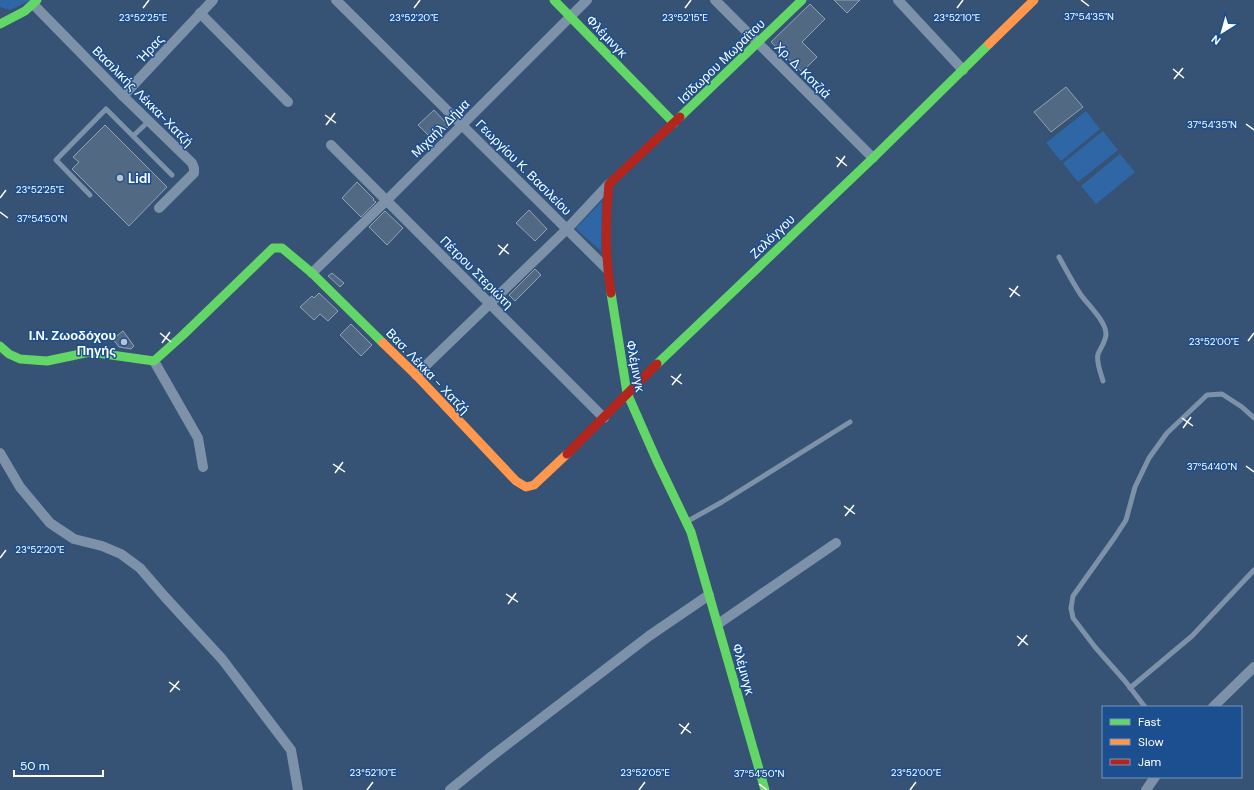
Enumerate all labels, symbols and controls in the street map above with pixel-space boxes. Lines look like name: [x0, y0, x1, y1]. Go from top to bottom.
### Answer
text: 37°54'35"N: [1064, 10, 1114, 23]
text: 23°52'25"E: [119, 11, 168, 24]
text: 23°52'20"E: [389, 11, 439, 24]
text: 23°52'15"E: [662, 11, 708, 24]
text: 23°52'10"E: [934, 11, 981, 24]
street label: Φλέμινγκ: [582, 12, 631, 62]
north arrow: [1202, 12, 1242, 52]
street label: Ισίδωρου Μωραϊτου: [674, 15, 769, 107]
street label: Ήρας: [133, 31, 168, 67]
text: N: [1209, 32, 1223, 48]
street label: Χρ. Δ. Κοτζιά: [771, 38, 835, 103]
street label: Βασιλικής Λέκκα-Χατζή: [89, 42, 197, 150]
street label: Μιχαήλ Δήμα: [408, 95, 474, 161]
street label: Γεωργίου Κ. Βασιλείου: [472, 116, 575, 219]
text: 37°54'35"N: [1187, 118, 1237, 131]
place label: Lidl: [128, 170, 151, 187]
marker: Lidl: [115, 173, 125, 183]
text: 23°52'25"E: [16, 183, 65, 196]
street label: Ζαλόγγου: [746, 211, 799, 262]
text: 37°54'50"N: [17, 212, 67, 225]
street label: Πέτρου Στεριώτη: [437, 232, 517, 312]
street label: Βασ. Λέκκα - Χατζή: [382, 325, 473, 418]
place label: Ι.Ν. Ζωοδόχου Πηγής: [29, 327, 116, 359]
text: 23°52'00"E: [1189, 335, 1240, 348]
marker: Ι.Ν. Ζωοδόχου Πηγής: [119, 337, 129, 347]
street label: Φλέμινγκ: [622, 339, 649, 394]
text: 37°54'40"N: [1187, 460, 1237, 473]
text: 23°52'20"E: [15, 543, 65, 556]
street label: Φλέμινγκ: [729, 642, 759, 697]
legend: [1102, 706, 1242, 778]
text: Fast: [1138, 714, 1161, 730]
text: Slow: [1138, 734, 1164, 750]
scale bar: [14, 752, 103, 778]
text: Jam: [1138, 754, 1161, 770]
text: 50 m: [20, 758, 49, 774]
text: 23°52'10"E: [350, 766, 397, 779]
text: 23°52'05"E: [620, 766, 670, 779]
text: 23°52'00"E: [891, 766, 942, 779]
text: 37°54'50"N: [734, 767, 784, 780]

